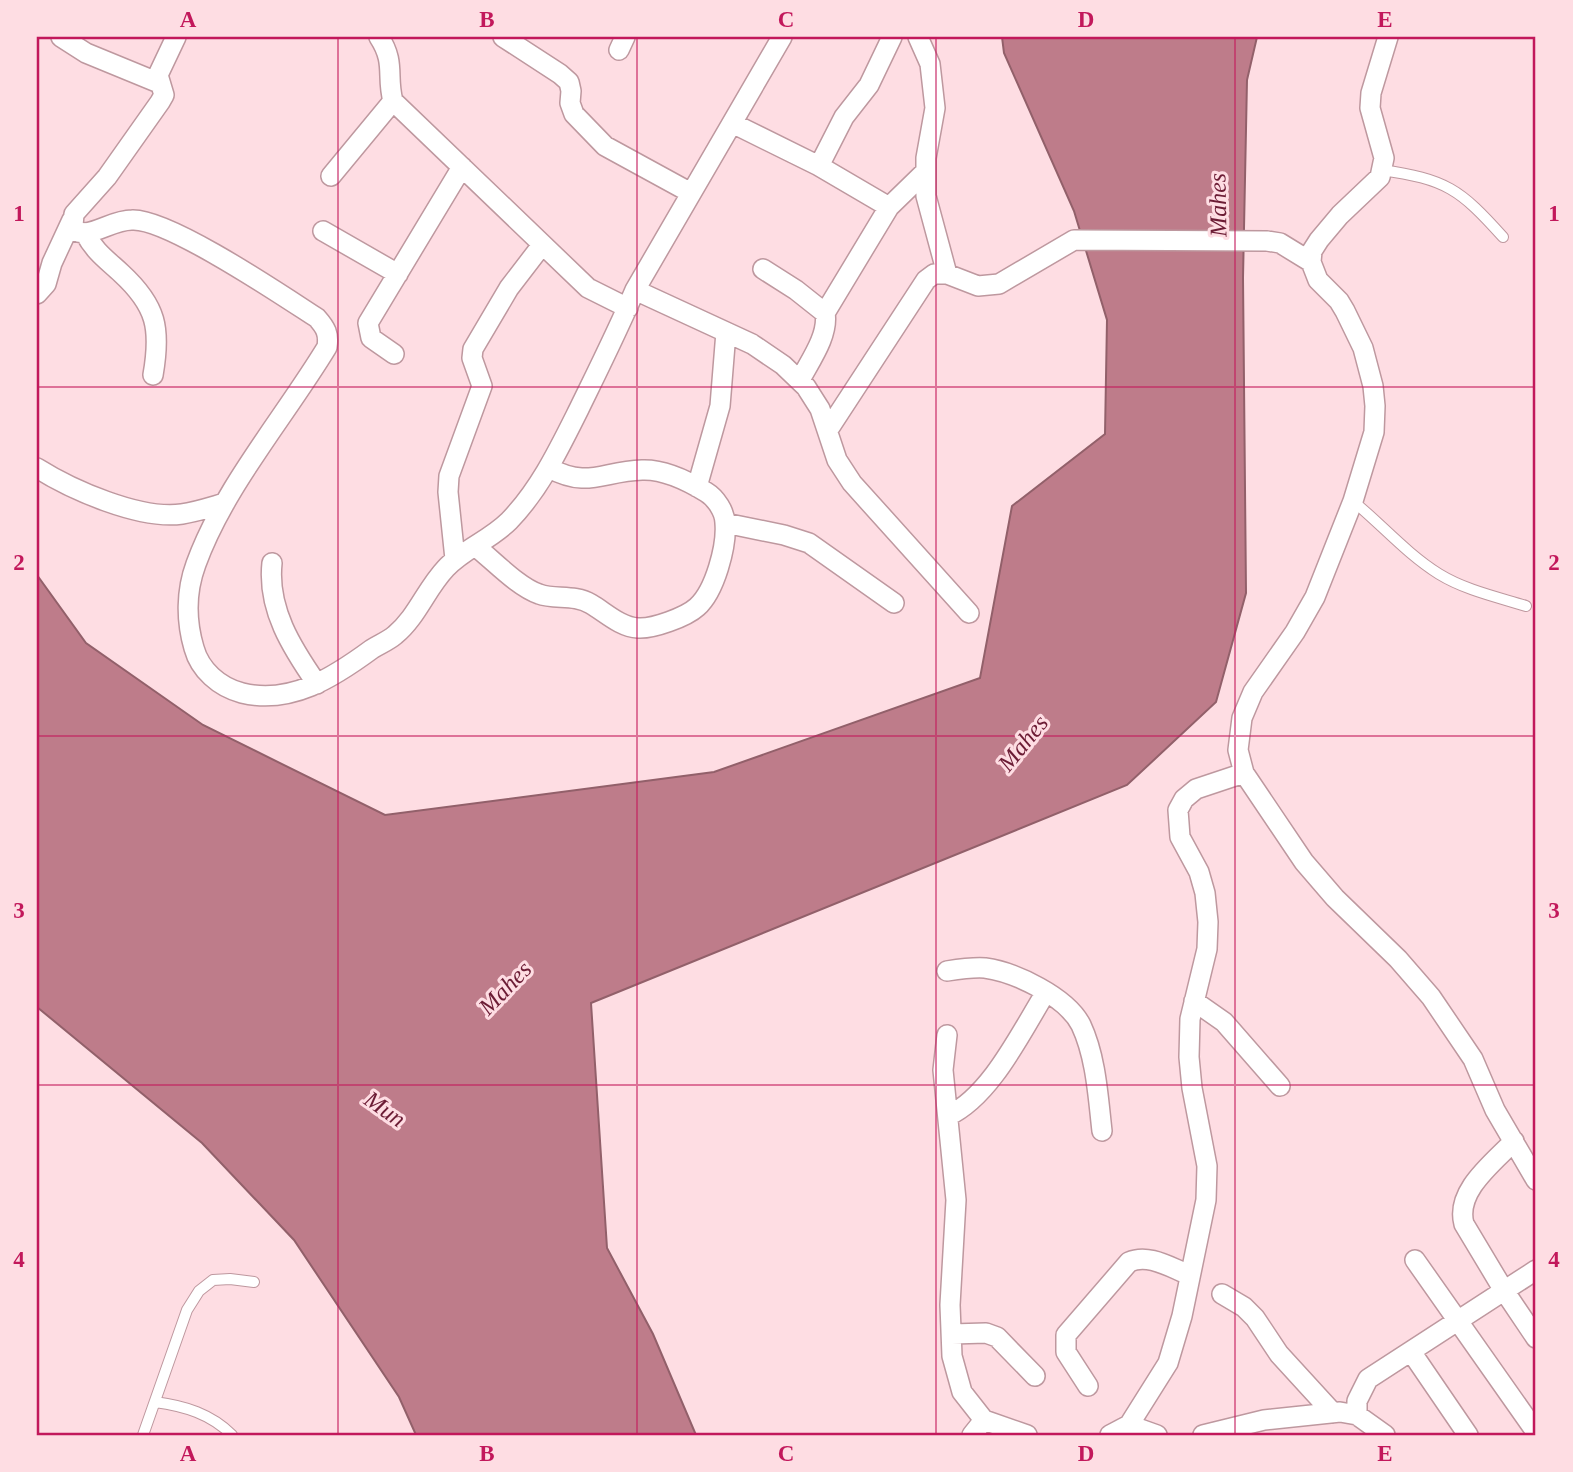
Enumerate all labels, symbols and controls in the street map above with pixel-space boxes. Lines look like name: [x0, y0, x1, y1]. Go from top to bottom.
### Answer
text: A: [180, 7, 197, 32]
text: B: [479, 7, 495, 32]
text: C: [778, 7, 794, 32]
text: D: [1078, 7, 1094, 32]
text: E: [1377, 7, 1393, 32]
water label: Mahes: [1204, 173, 1232, 238]
text: 1: [13, 201, 25, 226]
text: 1: [1548, 201, 1560, 226]
text: 2: [13, 550, 25, 575]
text: 2: [1548, 550, 1560, 575]
water label: Mahes: [992, 710, 1053, 777]
text: 3: [13, 898, 25, 923]
text: 3: [1548, 898, 1560, 923]
water label: Mahes: [473, 956, 537, 1021]
water label: Mun: [359, 1085, 410, 1132]
text: 4: [13, 1247, 25, 1272]
text: 4: [1548, 1247, 1560, 1272]
text: A: [180, 1441, 197, 1466]
text: B: [479, 1441, 495, 1466]
text: C: [778, 1441, 794, 1466]
text: D: [1078, 1441, 1094, 1466]
text: E: [1377, 1441, 1393, 1466]

